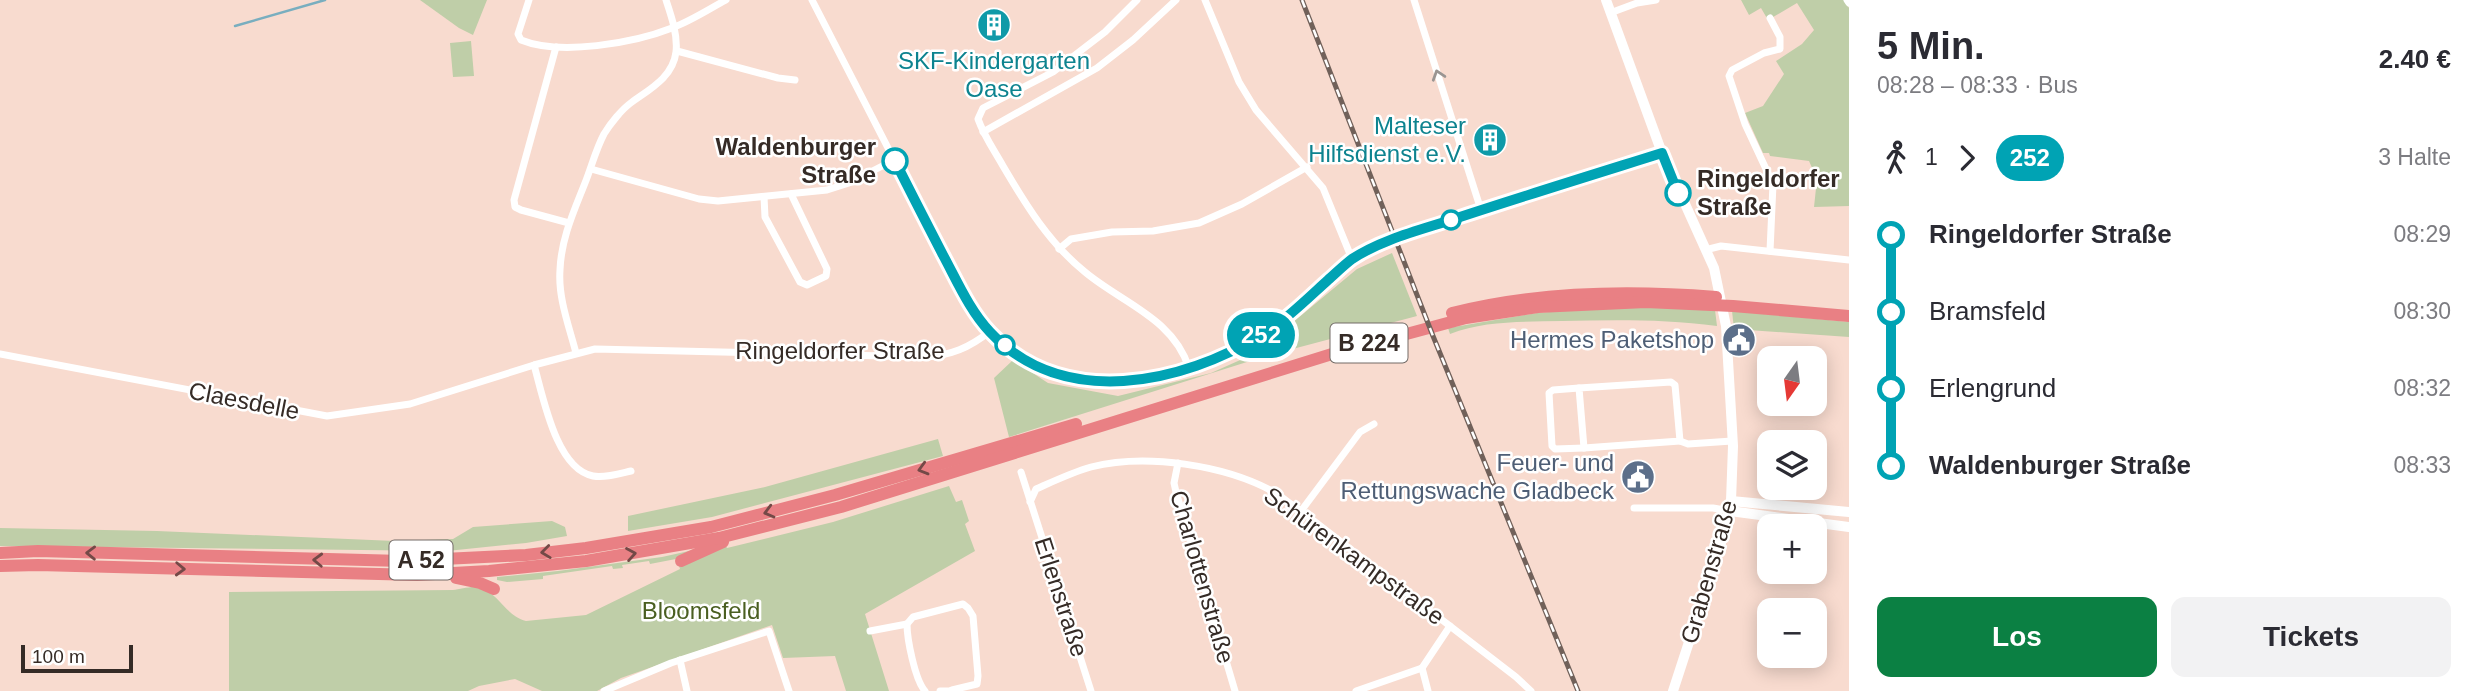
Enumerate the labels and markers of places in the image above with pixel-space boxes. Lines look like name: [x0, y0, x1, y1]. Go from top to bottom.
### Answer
building icon: SKF-Kindergarten Oase: [975, 6, 1013, 44]
place label: SKF-Kindergarten Oase: [898, 47, 1090, 102]
place label: Malteser Hilfsdienst e.V.: [1308, 112, 1466, 167]
building icon: Malteser Hilfsdienst e.V.: [1471, 121, 1509, 159]
place label: Waldenburger Straße: [716, 133, 876, 188]
marker: Waldenburger Straße: [882, 148, 908, 174]
place label: Ringeldorfer Straße: [1697, 165, 1840, 220]
marker: Ringeldorfer Straße: [1665, 180, 1691, 206]
unlabelled marker: [1441, 210, 1461, 230]
public building icon: Hermes Paketshop: [1720, 321, 1758, 359]
place label: Hermes Paketshop: [1510, 326, 1714, 353]
unlabelled marker: [995, 335, 1015, 355]
place label: Feuer- und Rettungswache Gladbeck: [1341, 449, 1615, 504]
public building icon: Feuer- und Rettungswache Gladbeck: [1619, 458, 1657, 496]

